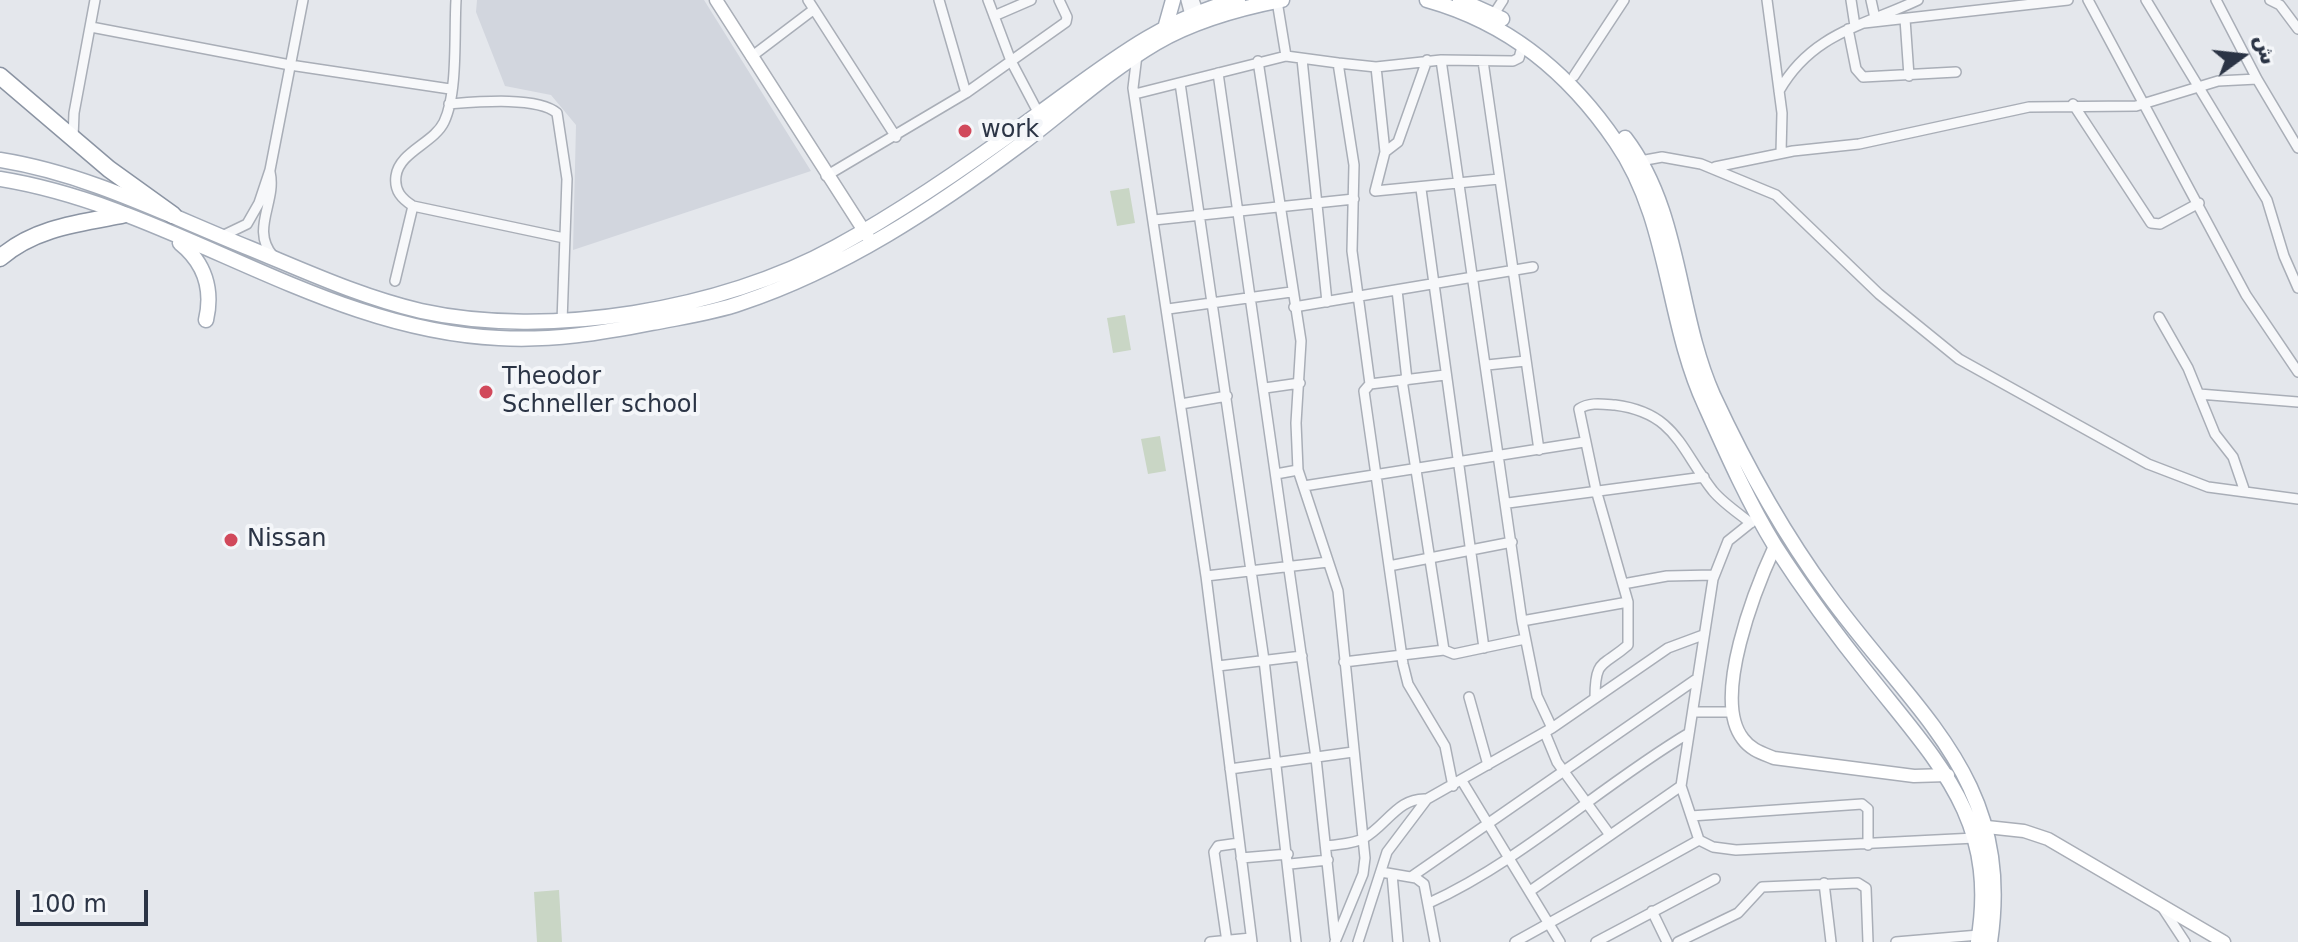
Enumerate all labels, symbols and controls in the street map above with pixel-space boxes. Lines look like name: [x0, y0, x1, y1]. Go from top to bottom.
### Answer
north arrow: [2202, 16, 2282, 96]
text: ش: [2250, 32, 2282, 68]
place label: work: [981, 117, 1039, 145]
marker: work: [956, 122, 974, 140]
place label: Theodor Schneller school: [502, 364, 698, 420]
marker: Theodor Schneller school: [477, 383, 495, 401]
place label: Nissan: [247, 526, 327, 554]
marker: Nissan: [222, 531, 240, 549]
scale bar: [20, 874, 152, 924]
text: 100 m: [30, 890, 107, 918]

